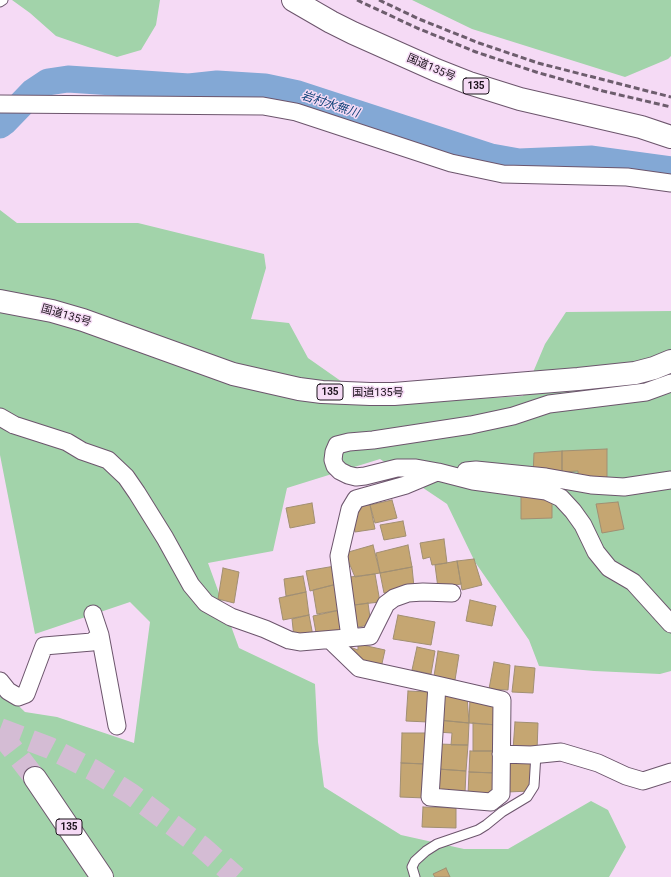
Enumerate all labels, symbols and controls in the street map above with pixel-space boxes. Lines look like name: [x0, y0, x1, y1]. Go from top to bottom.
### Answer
street label: 国道135号: [405, 52, 457, 84]
road number: 135: [463, 78, 489, 94]
water label: 岩村水無川: [299, 89, 361, 121]
street label: 国道135号: [39, 303, 93, 329]
road number: 135: [317, 384, 343, 400]
street label: 国道135号: [352, 386, 404, 400]
road number: 135: [56, 819, 82, 835]

